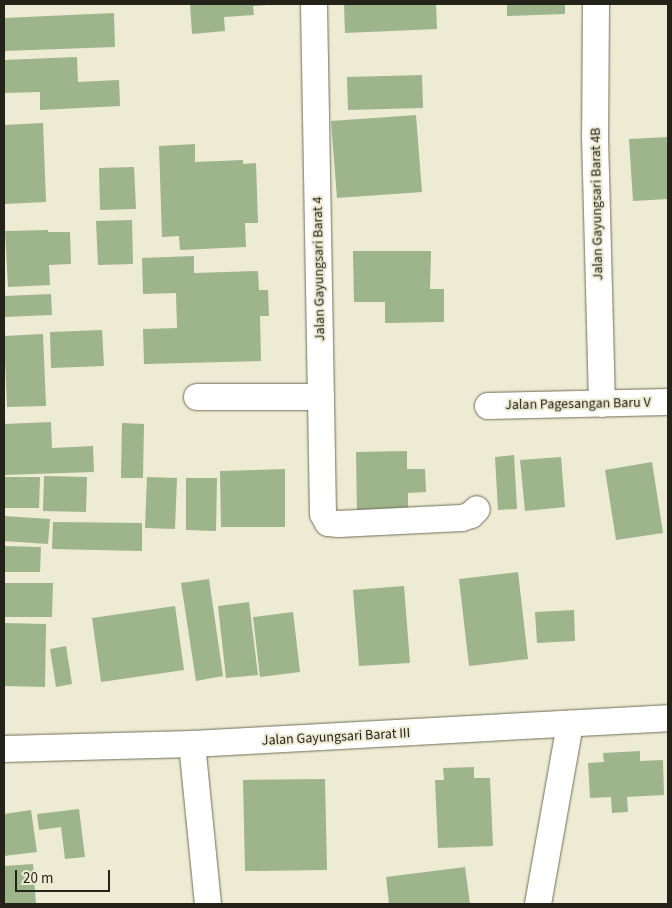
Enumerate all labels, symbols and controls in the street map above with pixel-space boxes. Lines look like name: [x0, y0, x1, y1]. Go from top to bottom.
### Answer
street label: Jalan Gayungsari Barat 4B: [587, 127, 607, 281]
street label: Jalan Gayungsari Barat 4: [309, 197, 329, 341]
street label: Jalan Pagesangan Baru V: [505, 394, 651, 414]
street label: Jalan Gayungsari Barat III: [261, 725, 411, 749]
scale bar: [18, 860, 112, 892]
text: 20 m: [23, 868, 53, 889]

